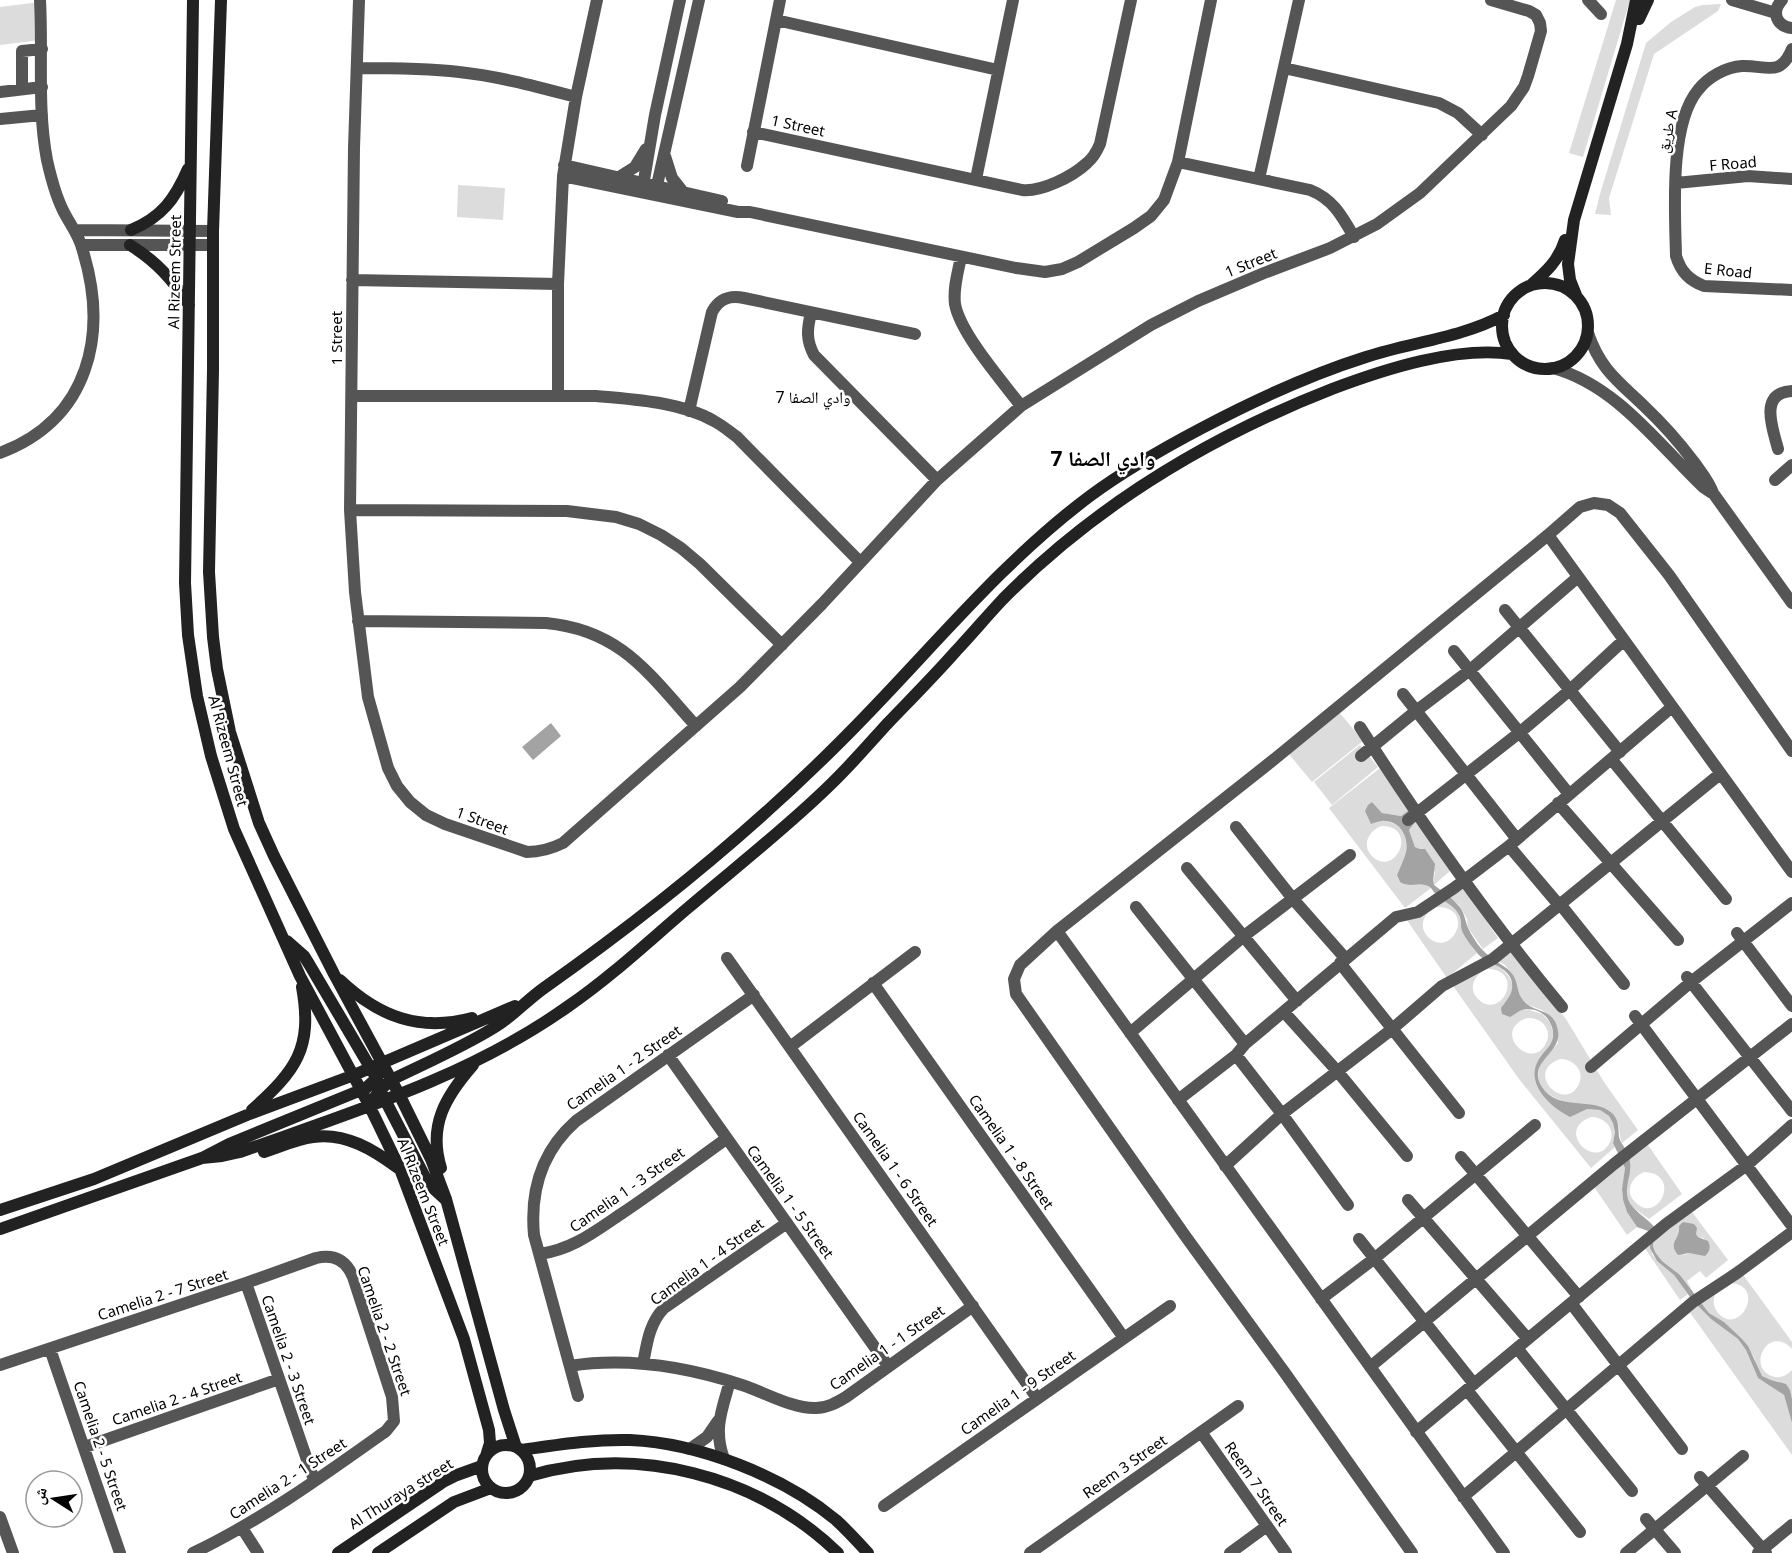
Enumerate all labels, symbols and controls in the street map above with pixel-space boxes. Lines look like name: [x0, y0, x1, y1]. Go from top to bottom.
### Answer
street label: طريق A: [1653, 107, 1682, 155]
street label: 1 Street: [770, 110, 827, 141]
street label: F Road: [1708, 151, 1758, 175]
street label: Al Rizeem Street: [163, 214, 185, 329]
street label: 1 Street: [1222, 242, 1280, 282]
street label: E Road: [1703, 258, 1753, 282]
street label: 1 Street: [326, 310, 346, 365]
district label: وادي الصفا 7: [775, 386, 851, 410]
district label: وادي الصفا 7: [1051, 444, 1155, 475]
street label: Al Rizeem Street: [205, 693, 254, 809]
street label: 1 Street: [453, 801, 512, 839]
street label: Camelia 1 - 2 Street: [562, 1020, 685, 1114]
street label: Camelia 1 - 8 Street: [965, 1090, 1059, 1213]
street label: Camelia 1 - 6 Street: [849, 1107, 943, 1230]
street label: Al Rizeem Street: [393, 1135, 455, 1249]
street label: Camelia 1 - 5 Street: [743, 1141, 839, 1263]
street label: Camelia 1 - 3 Street: [565, 1142, 688, 1236]
street label: Camelia 1 - 4 Street: [646, 1213, 768, 1309]
street label: Camelia 2 - 7 Street: [95, 1263, 231, 1325]
street label: Camelia 2 - 2 Street: [353, 1263, 417, 1399]
street label: Camelia 2 - 3 Street: [257, 1292, 321, 1428]
street label: Camelia 1 - 1 Street: [825, 1300, 948, 1394]
street label: Camelia 1 - 9 Street: [956, 1345, 1079, 1439]
street label: Camelia 2 - 4 Street: [109, 1366, 245, 1430]
street label: Camelia 2 - 5 Street: [69, 1378, 133, 1514]
street label: Reem 3 Street: [1078, 1429, 1171, 1503]
street label: Camelia 2 - 1 Street: [225, 1432, 350, 1524]
street label: Reem 7 Street: [1220, 1437, 1294, 1530]
street label: Al Thuraya street: [345, 1453, 457, 1533]
north arrow: [24, 1469, 84, 1529]
text: ش: [27, 1485, 52, 1506]

